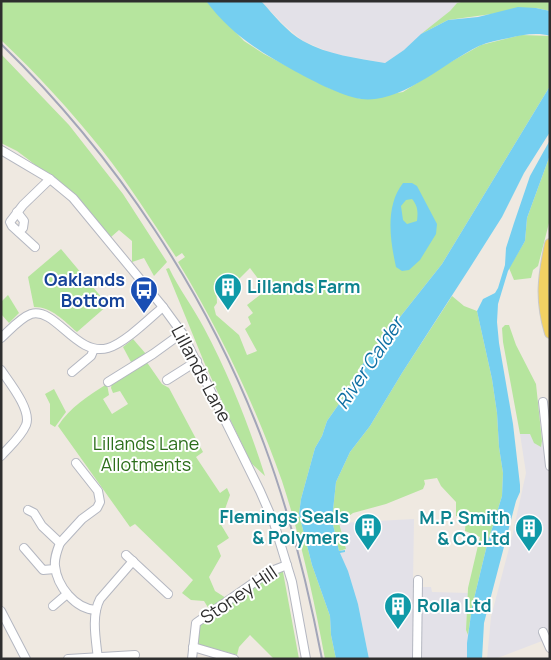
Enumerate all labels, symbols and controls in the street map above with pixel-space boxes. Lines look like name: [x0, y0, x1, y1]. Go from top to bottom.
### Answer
place label: Oaklands Bottom: [44, 267, 125, 312]
building icon: Lillands Farm: [213, 272, 243, 311]
place label: Lillands Farm: [247, 274, 360, 298]
bus stop icon: Oaklands Bottom: [129, 275, 159, 314]
water label: River Calder: [329, 310, 410, 414]
street label: Lillands Lane: [166, 321, 237, 426]
park label: Lillands Lane Allotments: [93, 431, 199, 476]
place label: Flemings Seals & Polymers: [219, 504, 349, 549]
place label: M.P. Smith & Co.Ltd: [419, 505, 510, 550]
building icon: Flemings Seals & Polymers: [353, 512, 383, 551]
building icon: M.P. Smith & Co.Ltd: [514, 513, 544, 552]
street label: Stoney Hill: [195, 560, 281, 629]
building icon: Rolla Ltd: [383, 591, 413, 630]
place label: Rolla Ltd: [417, 593, 492, 617]

